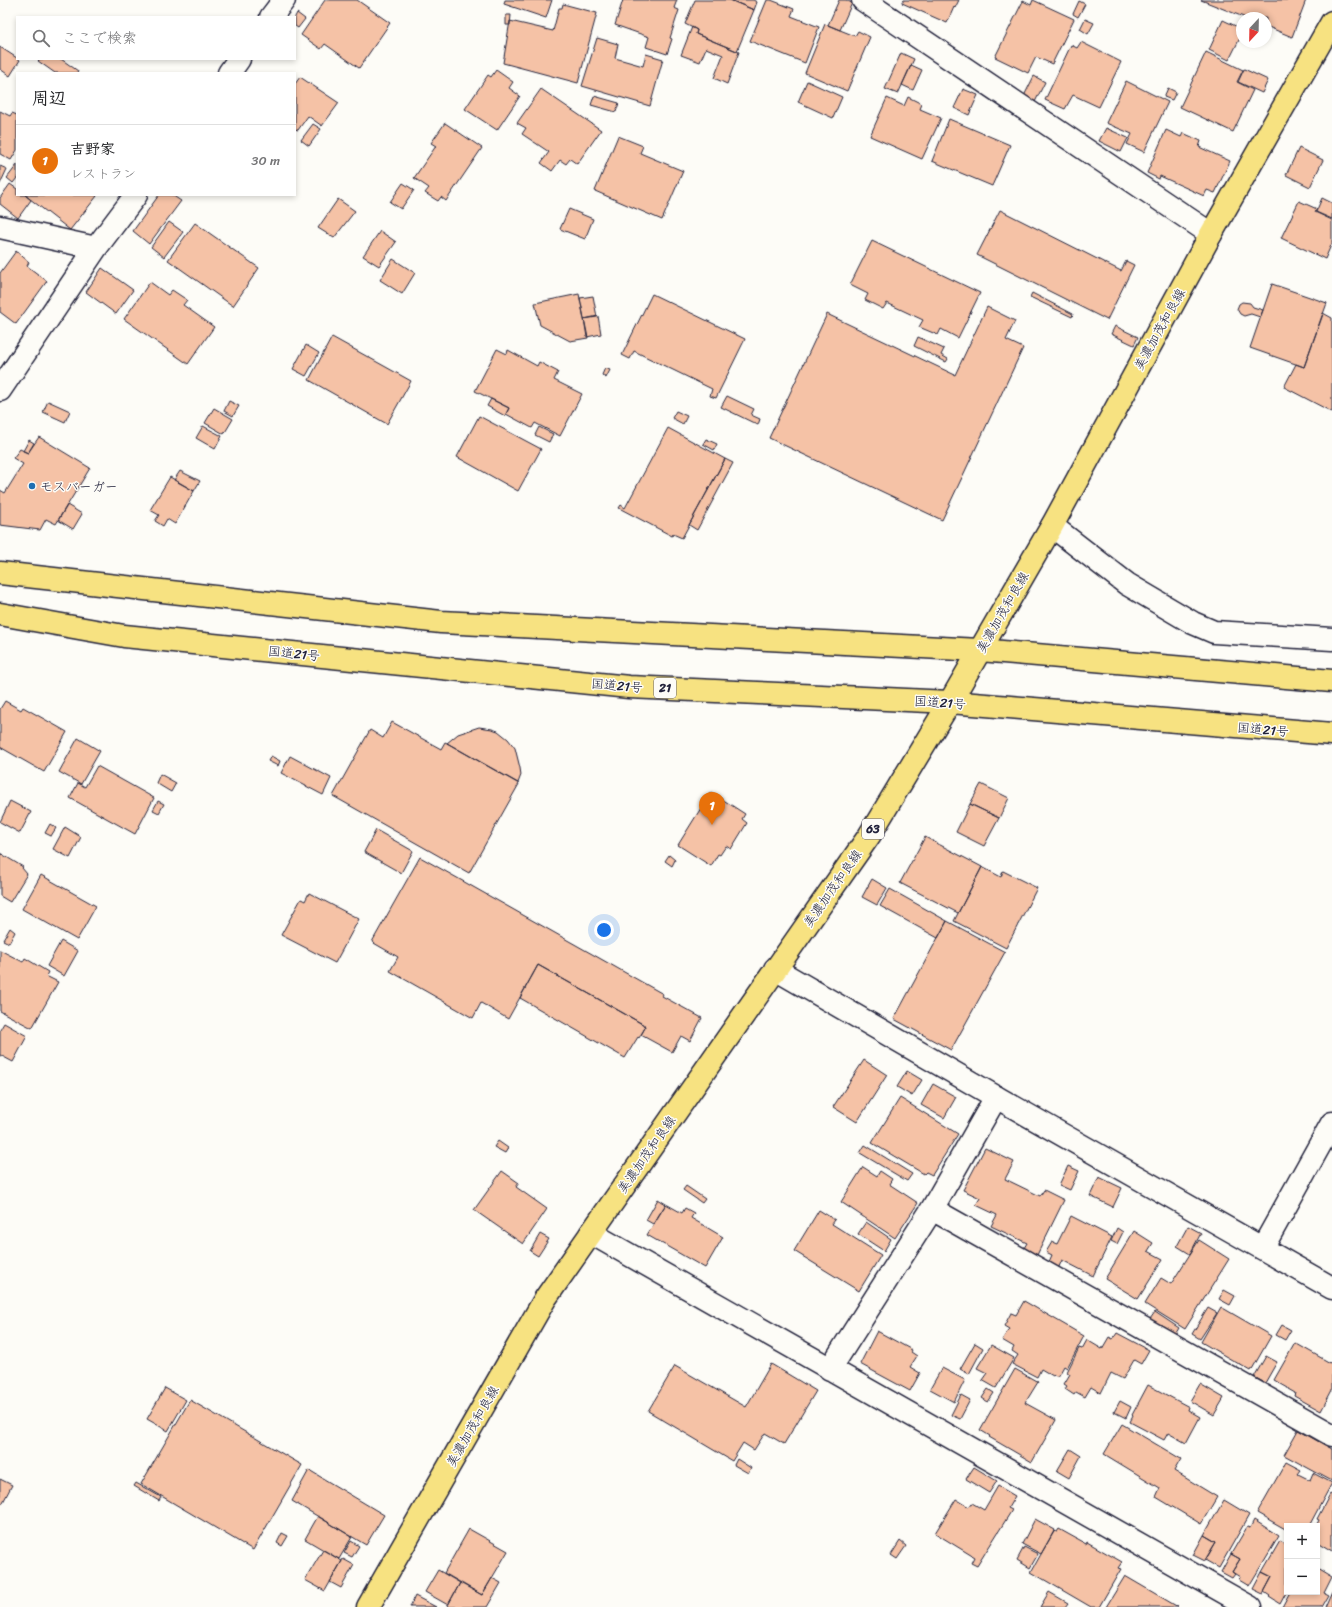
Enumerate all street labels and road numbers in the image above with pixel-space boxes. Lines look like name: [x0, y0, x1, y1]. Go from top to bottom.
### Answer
street label: 美濃加茂和良線: [1127, 283, 1192, 375]
street label: 美濃加茂和良線: [970, 566, 1036, 657]
street label: 国道21号: [267, 639, 321, 668]
street label: 国道21号: [590, 672, 644, 699]
road number: 21: [654, 678, 676, 698]
street label: 国道21号: [913, 689, 967, 716]
street label: 国道21号: [1236, 716, 1290, 743]
road number: 63: [862, 819, 884, 839]
street label: 美濃加茂和良線: [797, 844, 868, 932]
street label: 美濃加茂和良線: [611, 1110, 682, 1198]
street label: 美濃加茂和良線: [440, 1380, 506, 1471]

